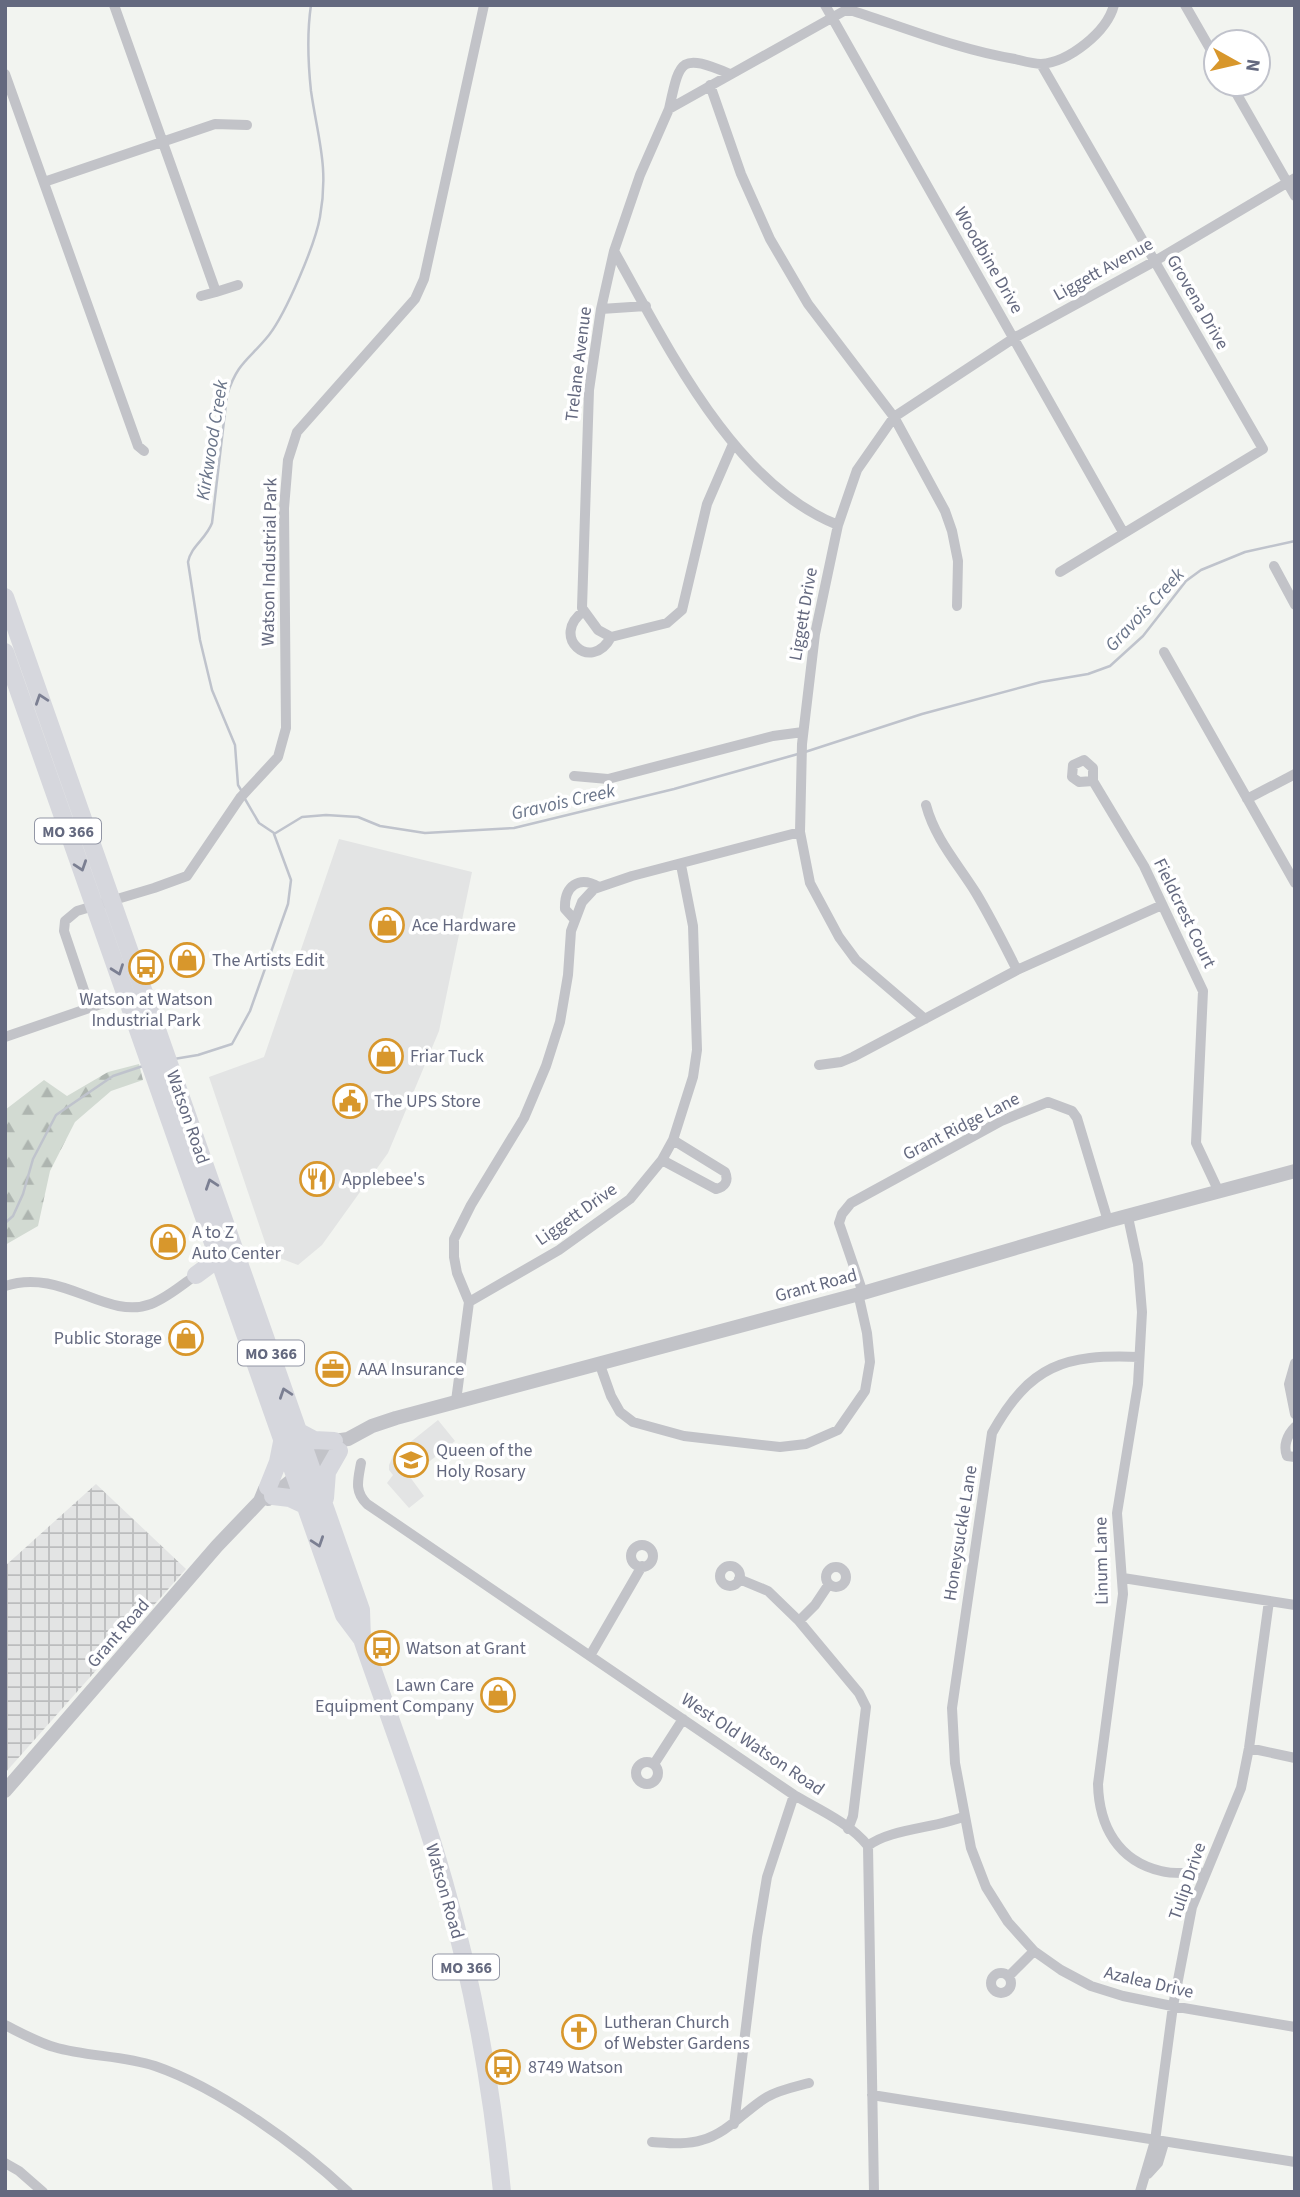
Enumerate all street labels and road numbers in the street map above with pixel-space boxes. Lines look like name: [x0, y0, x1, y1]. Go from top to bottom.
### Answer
street label: Woodbine Drive: [948, 202, 1029, 318]
street label: Liggett Avenue: [1049, 232, 1158, 307]
street label: Grovena Drive: [1160, 250, 1235, 354]
street label: Trelane Avenue: [559, 305, 598, 423]
street label: Watson Industrial Park: [256, 477, 283, 646]
street label: Liggett Drive: [783, 565, 824, 663]
road number: MO 366: [35, 818, 101, 844]
street label: Fieldcrest Court: [1147, 854, 1222, 972]
street label: Watson Road: [160, 1067, 215, 1168]
street label: Grant Ridge Lane: [898, 1086, 1024, 1167]
street label: Liggett Drive: [531, 1177, 622, 1252]
street label: Grant Road: [772, 1263, 860, 1308]
road number: MO 366: [238, 1340, 304, 1366]
street label: Honeysuckle Lane: [937, 1463, 984, 1603]
street label: Linum Lane: [1088, 1517, 1115, 1605]
street label: Grant Road: [81, 1593, 155, 1673]
street label: West Old Watson Road: [676, 1687, 829, 1802]
street label: Tulip Drive: [1163, 1839, 1212, 1923]
street label: Watson Road: [419, 1841, 470, 1942]
road number: MO 366: [433, 1954, 499, 1980]
street label: Azalea Drive: [1102, 1960, 1196, 2005]

